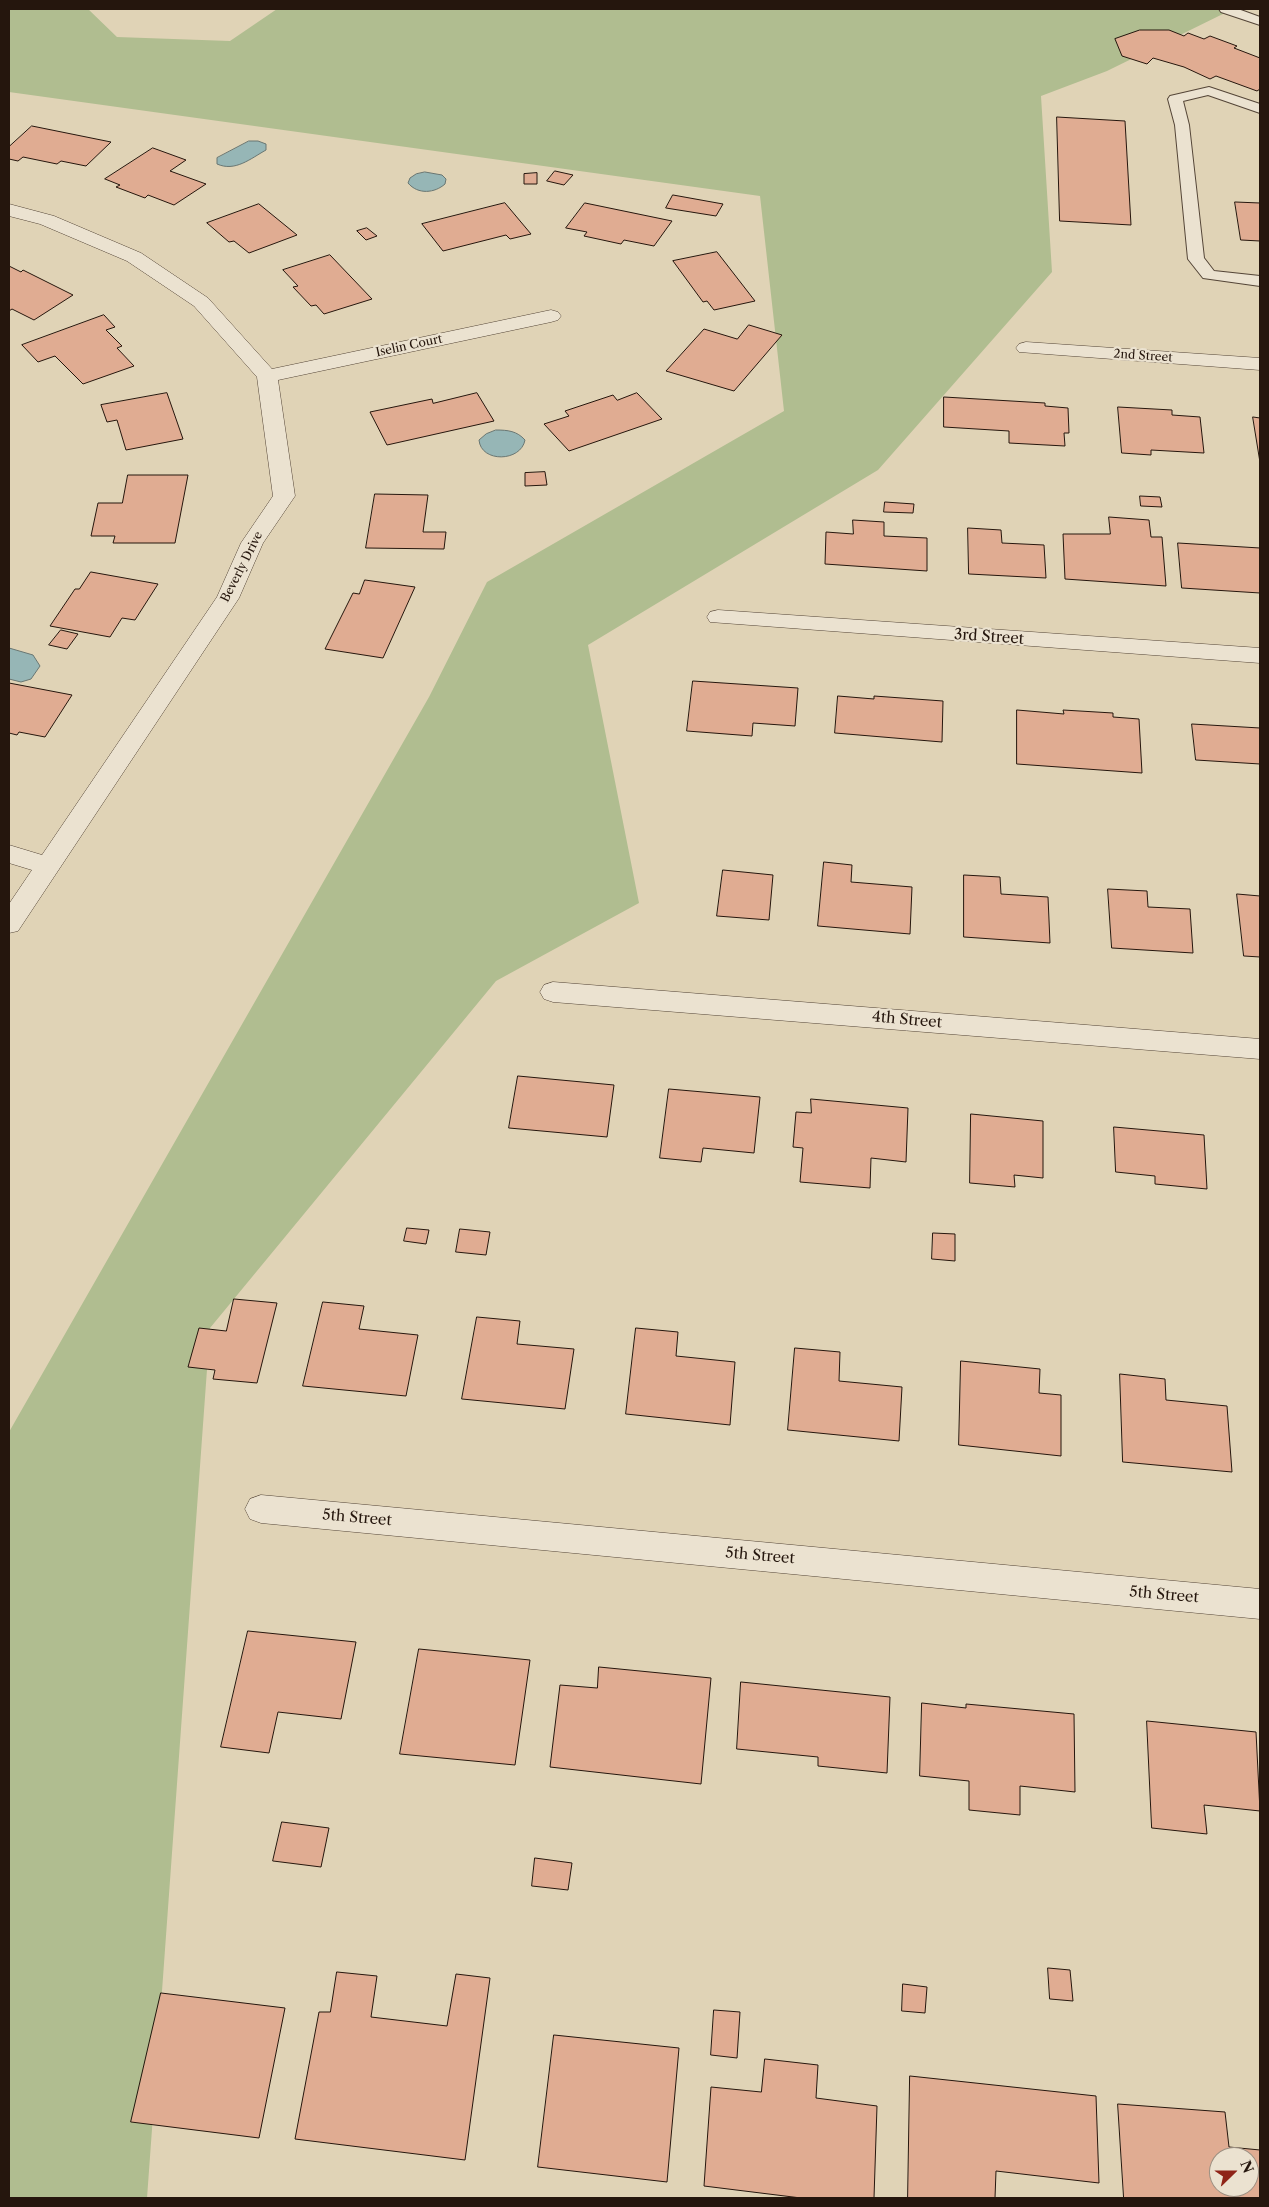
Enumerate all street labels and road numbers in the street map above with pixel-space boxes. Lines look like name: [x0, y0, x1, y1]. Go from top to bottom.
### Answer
street label: Iselin Court: [374, 332, 444, 360]
street label: 2nd Street: [1113, 347, 1173, 365]
street label: Beverly Drive: [218, 529, 266, 605]
street label: 3rd Street: [953, 626, 1025, 648]
street label: 4th Street: [871, 1008, 943, 1032]
street label: 5th Street: [322, 1506, 392, 1530]
street label: 5th Street: [725, 1544, 795, 1568]
street label: 5th Street: [1129, 1583, 1199, 1607]

